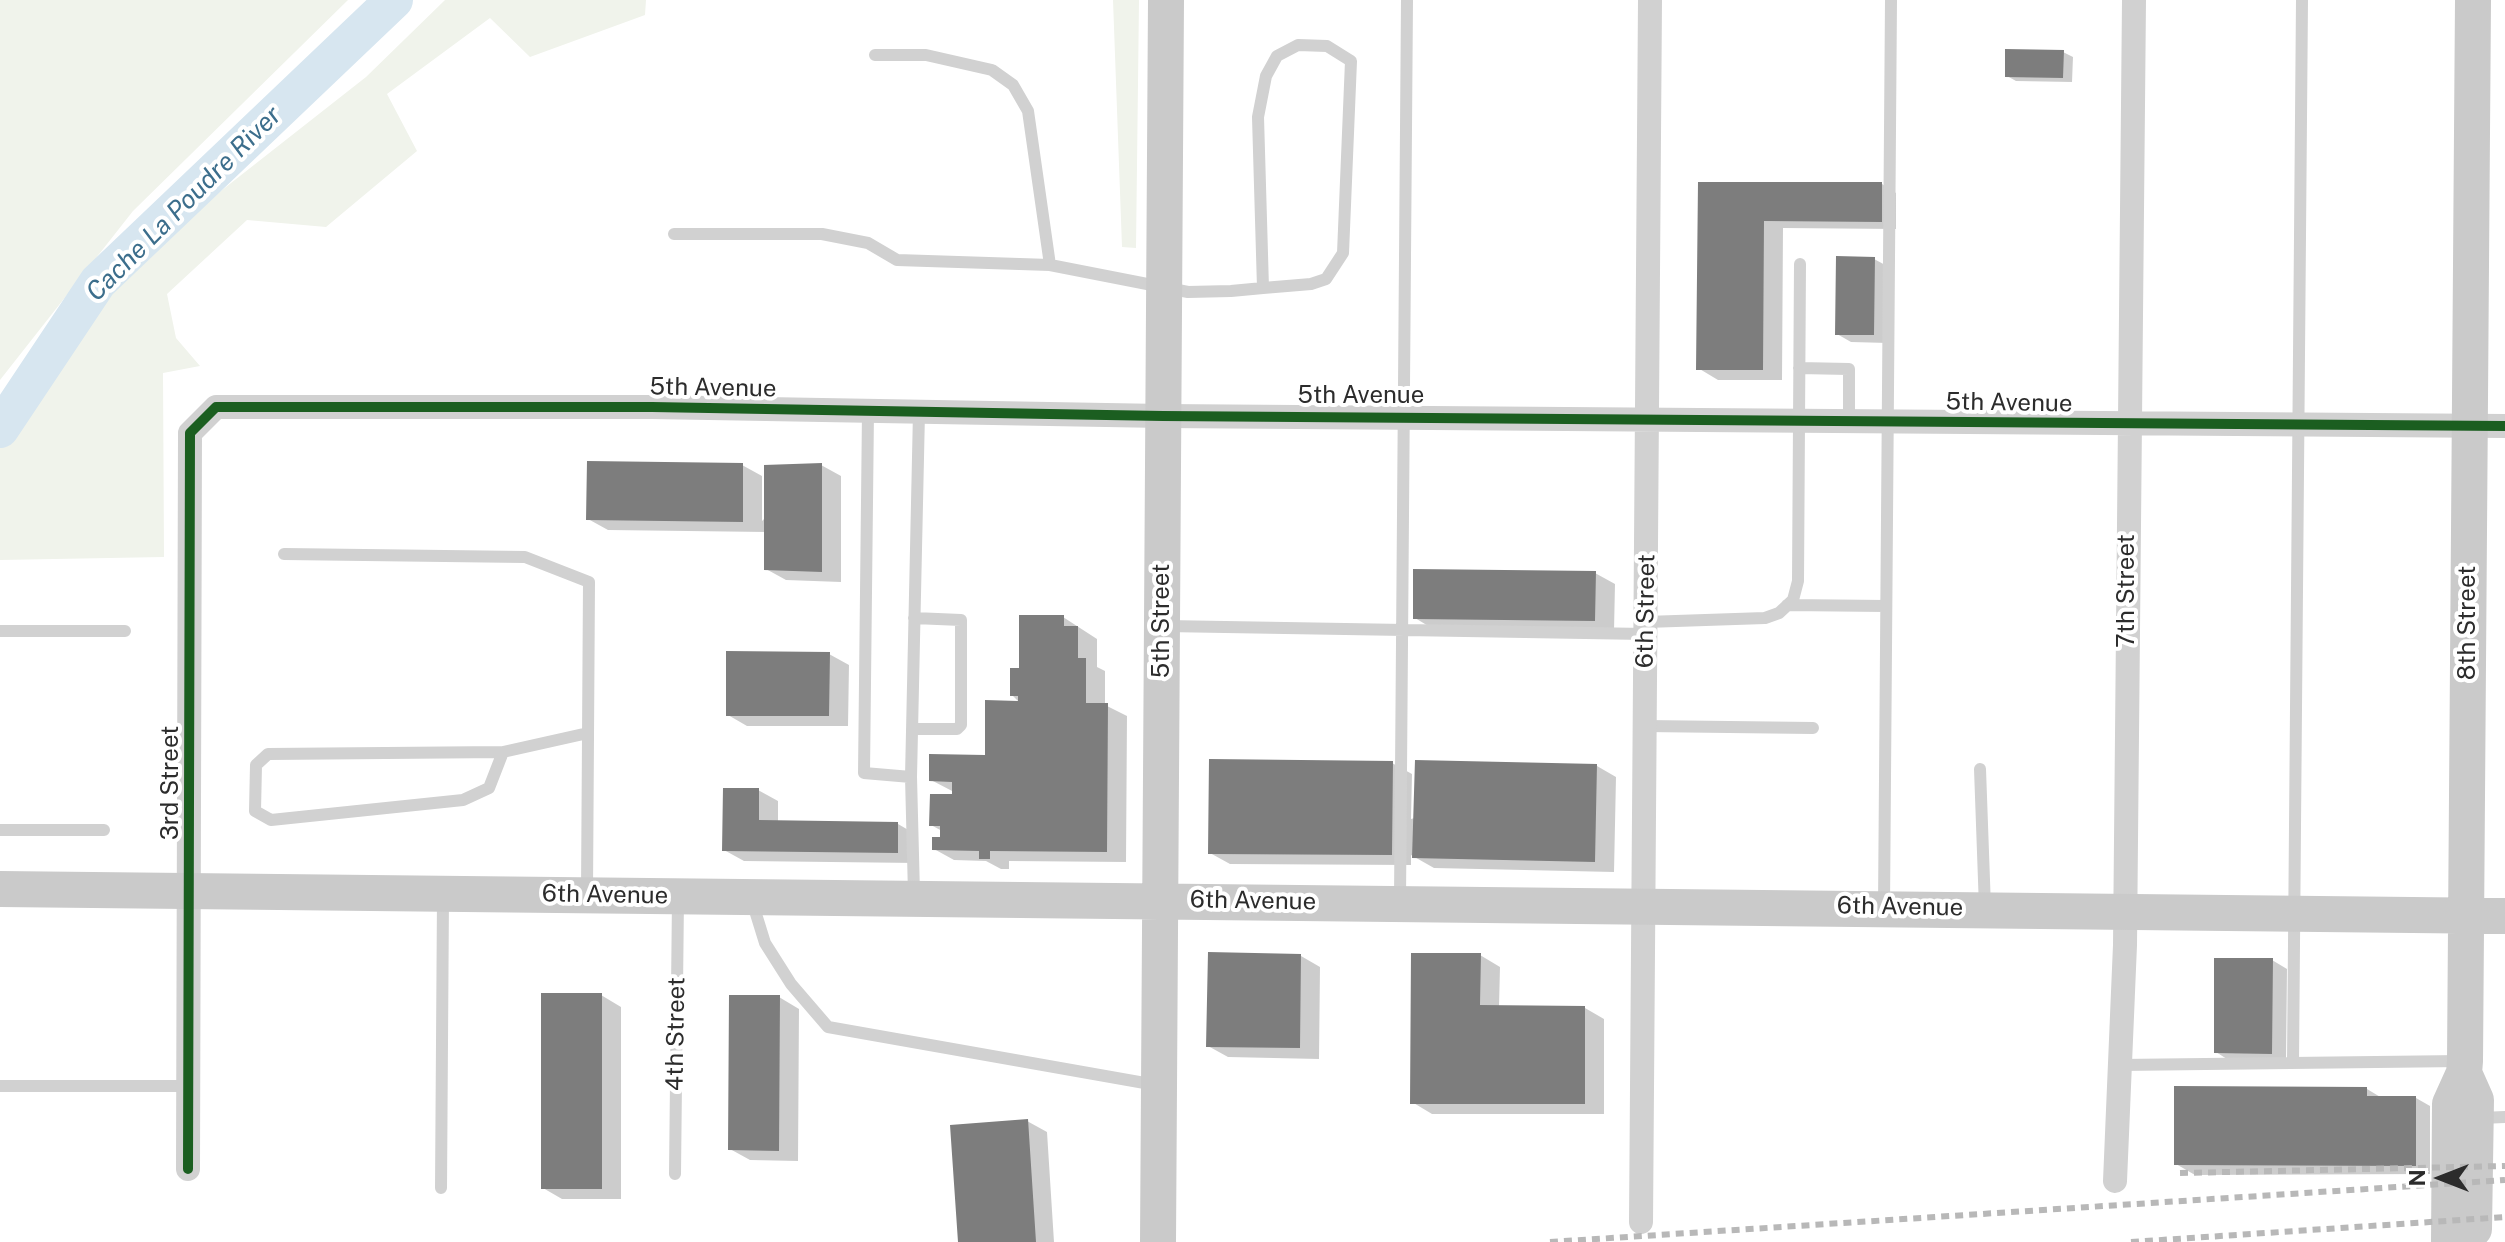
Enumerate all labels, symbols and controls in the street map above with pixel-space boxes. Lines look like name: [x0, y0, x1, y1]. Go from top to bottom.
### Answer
water label: Cache La Poudre River: [80, 100, 288, 308]
street label: 5th Avenue: [649, 372, 777, 404]
street label: 5th Avenue: [1298, 382, 1424, 410]
street label: 5th Avenue: [1945, 387, 2073, 419]
street label: 7th Street: [2113, 534, 2141, 648]
street label: 6th Street: [1631, 554, 1661, 668]
street label: 5th Street: [1148, 564, 1176, 678]
street label: 8th Street: [2454, 566, 2482, 680]
street label: 3rd Street: [157, 726, 185, 840]
street label: 6th Avenue: [542, 879, 668, 911]
street label: 6th Avenue: [1190, 885, 1316, 917]
street label: 6th Avenue: [1837, 891, 1963, 923]
street label: 4th Street: [661, 977, 691, 1091]
north arrow: [2401, 1138, 2481, 1218]
text: N: [2404, 1169, 2430, 1187]

